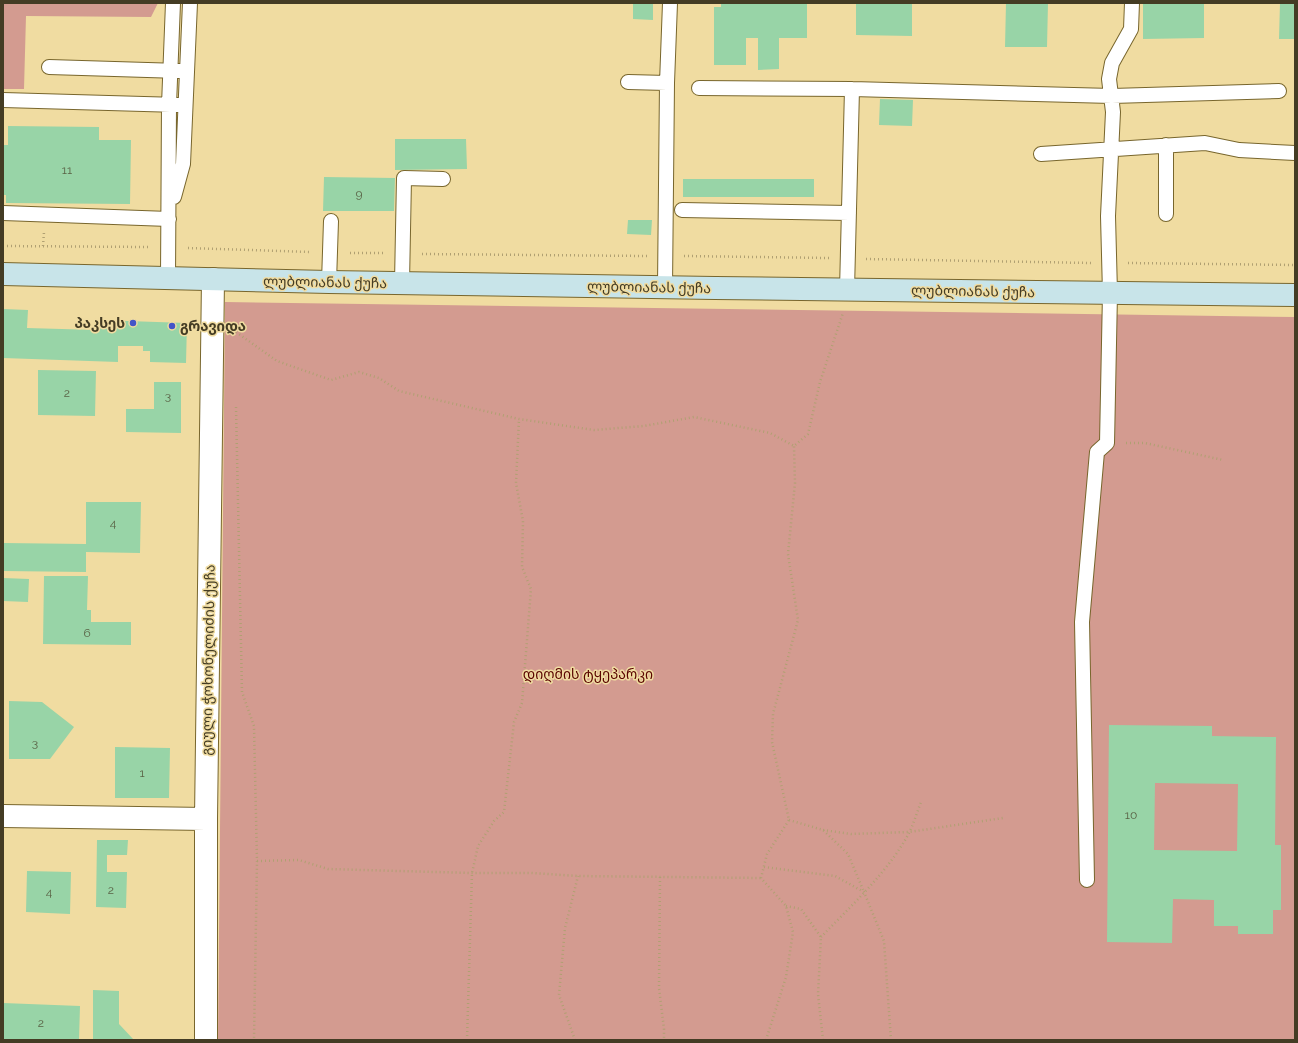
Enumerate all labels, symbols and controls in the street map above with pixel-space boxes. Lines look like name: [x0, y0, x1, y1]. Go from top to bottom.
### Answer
house number: 11: [62, 163, 72, 177]
house number: 9: [355, 187, 363, 201]
street label: ლუბლიანას ქუჩა: [263, 273, 387, 292]
street label: ლუბლიანას ქუჩა: [587, 278, 711, 297]
street label: ლუბლიანას ქუჩა: [911, 282, 1035, 301]
place label: პაკსეს: [74, 315, 125, 332]
marker: პაკსეს: [128, 318, 138, 328]
place label: გრავიდა: [180, 318, 246, 335]
marker: გრავიდა: [167, 321, 177, 331]
house number: 2: [64, 386, 70, 400]
house number: 3: [165, 389, 171, 403]
house number: 4: [110, 516, 117, 530]
street label: გიული ჭოხონელიძის ქუჩა: [198, 564, 219, 756]
house number: 6: [83, 626, 91, 640]
park label: დიღმის ტყეპარკი: [523, 666, 653, 683]
house number: 3: [32, 736, 38, 750]
house number: 1: [139, 766, 145, 780]
house number: 10: [1125, 808, 1137, 822]
house number: 2: [108, 883, 114, 897]
house number: 4: [46, 885, 53, 899]
house number: 2: [38, 1016, 44, 1030]

